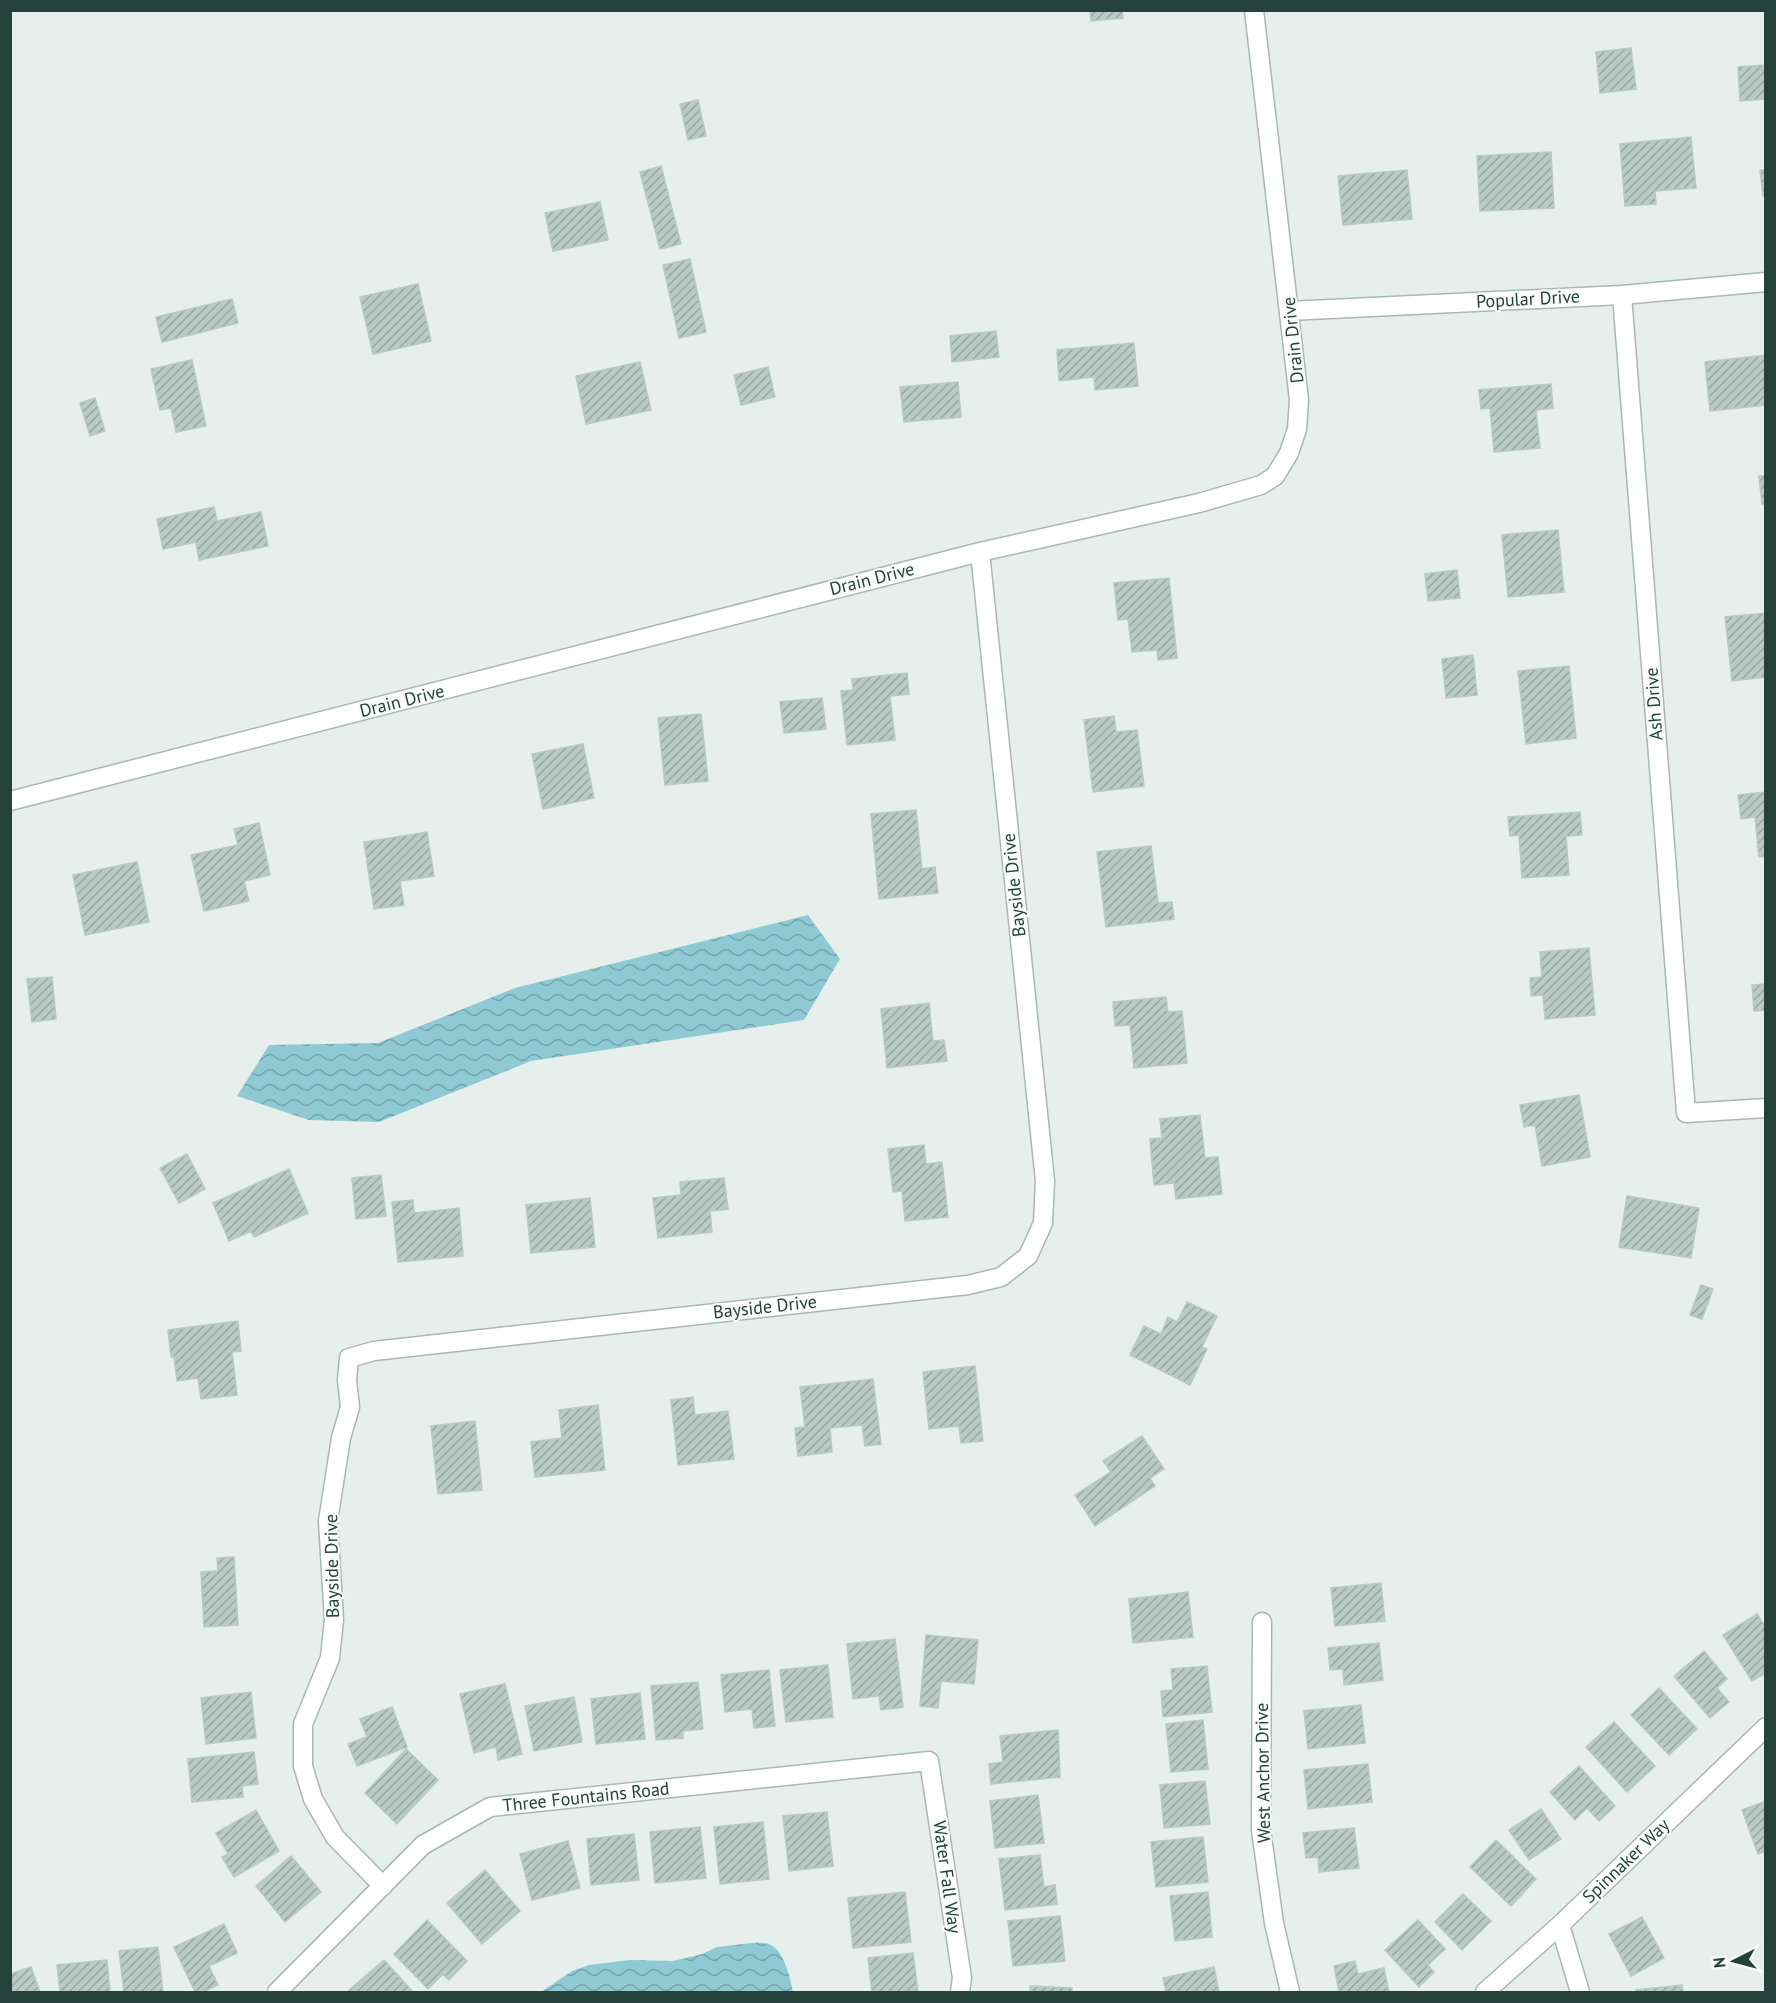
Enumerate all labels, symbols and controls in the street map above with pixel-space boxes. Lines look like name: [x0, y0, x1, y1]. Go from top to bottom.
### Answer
street label: Popular Drive: [1475, 284, 1580, 313]
street label: Drain Drive: [1277, 296, 1308, 384]
street label: Drain Drive: [827, 557, 917, 600]
street label: Ash Drive: [1639, 667, 1668, 741]
street label: Drain Drive: [357, 679, 447, 722]
street label: Bayside Drive: [997, 832, 1030, 938]
street label: Bayside Drive: [712, 1290, 818, 1323]
street label: Bayside Drive: [319, 1514, 344, 1618]
street label: West Anchor Drive: [1250, 1703, 1275, 1843]
street label: Three Fountains Road: [501, 1776, 670, 1817]
street label: Spinnaker Way: [1577, 1813, 1674, 1908]
street label: Water Fall Way: [928, 1819, 967, 1935]
north arrow: [1704, 1931, 1764, 1991]
text: N: [1709, 1956, 1730, 1969]

